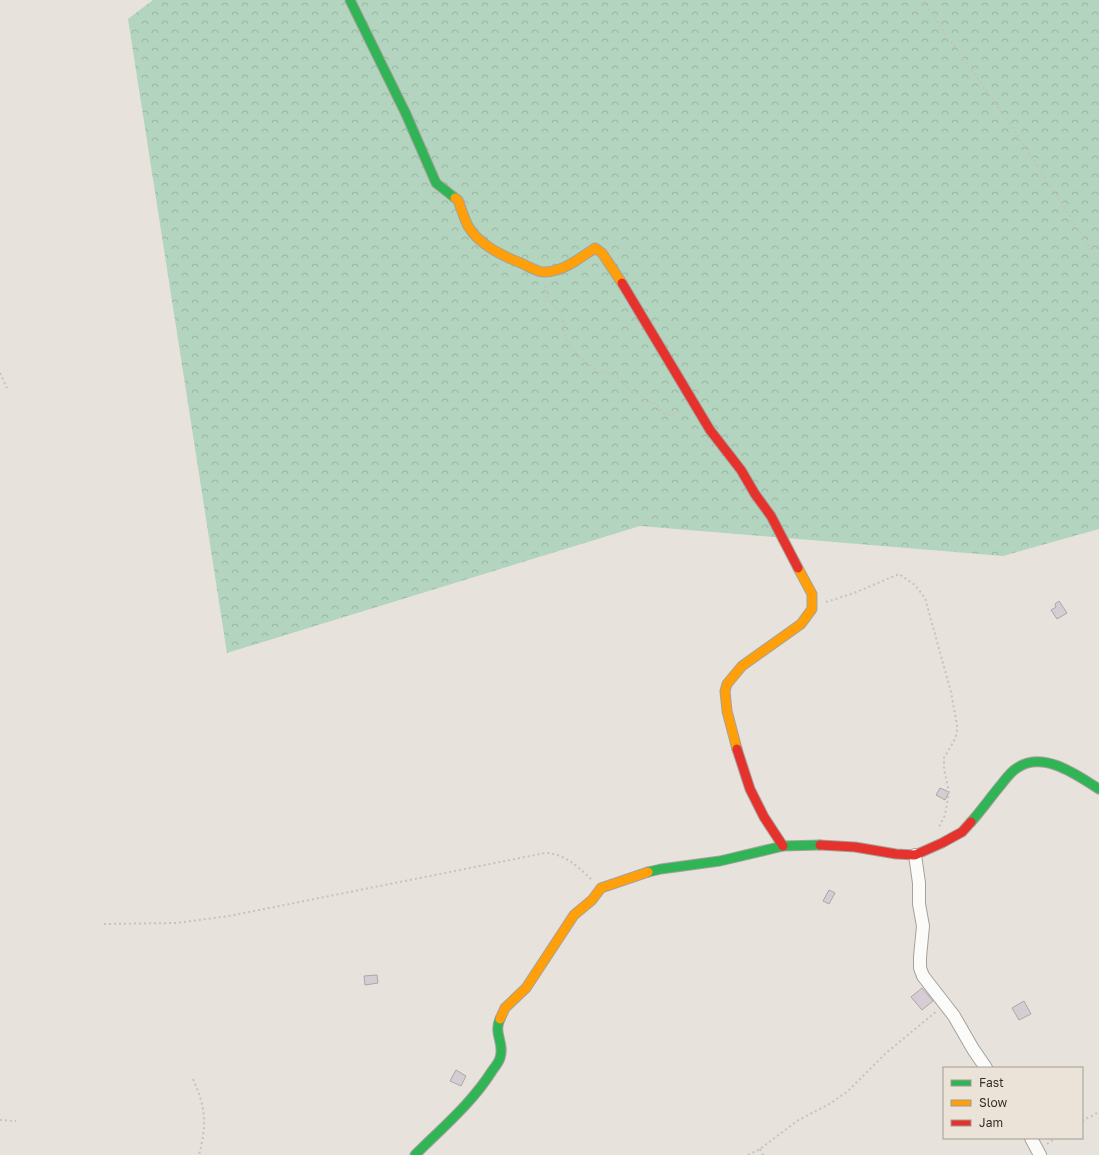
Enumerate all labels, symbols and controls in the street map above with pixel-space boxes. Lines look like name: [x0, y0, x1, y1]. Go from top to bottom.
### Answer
legend: [943, 1067, 1083, 1139]
text: Fast: [979, 1075, 1004, 1090]
text: Slow: [979, 1095, 1007, 1110]
text: Jam: [979, 1115, 1003, 1130]

